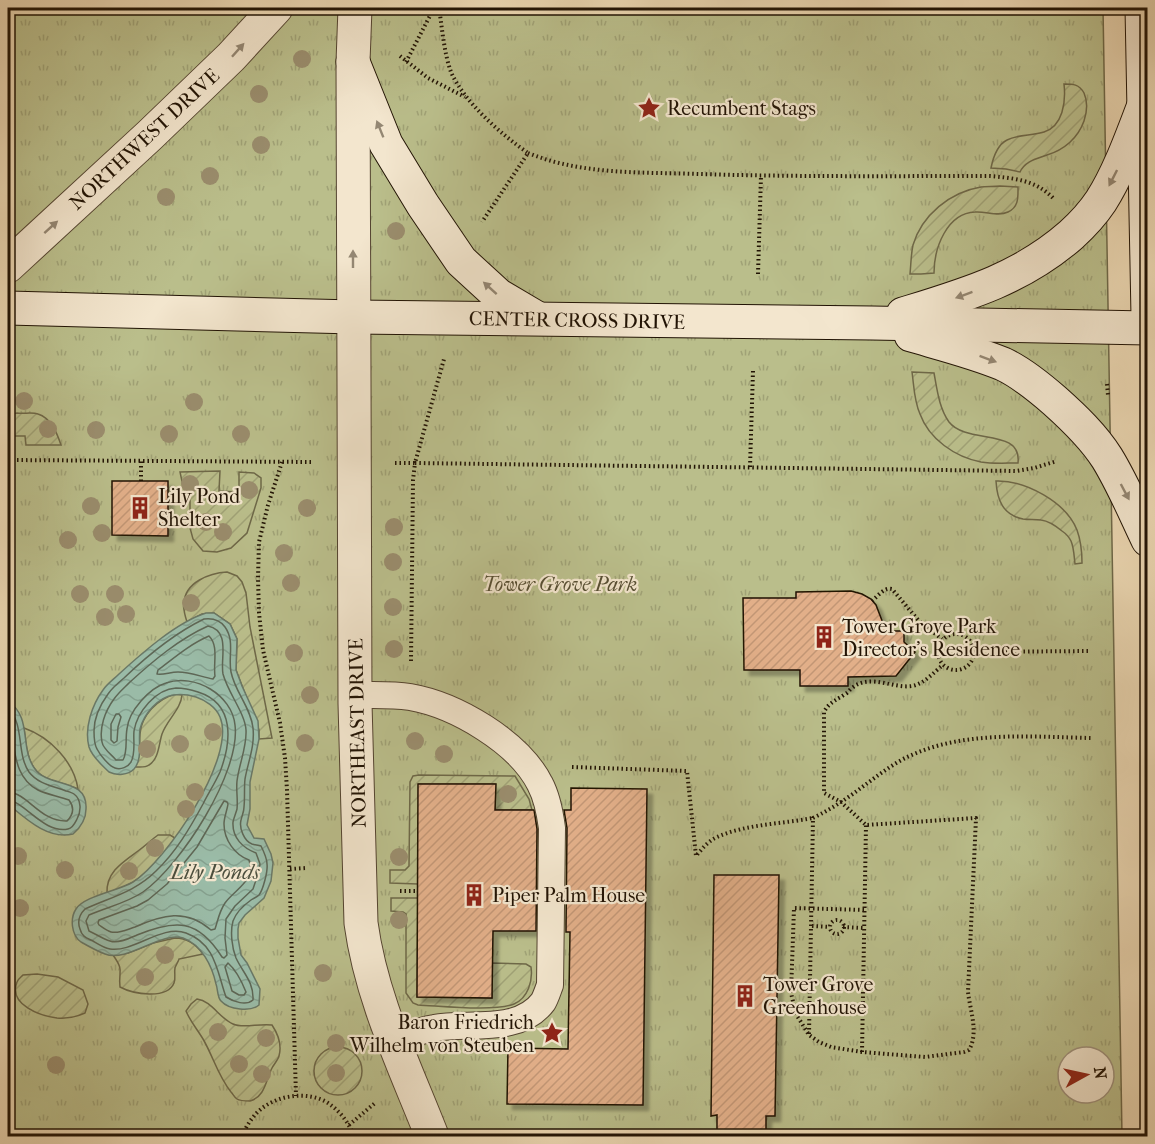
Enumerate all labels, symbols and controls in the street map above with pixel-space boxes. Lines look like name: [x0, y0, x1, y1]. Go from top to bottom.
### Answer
one-way arrow: [231, 42, 245, 57]
street label: NORTHWEST DRIVE: [65, 64, 224, 215]
place icon: Recumbent Stags: [636, 95, 662, 121]
place label: Recumbent Stags: [667, 97, 816, 120]
one-way arrow: [375, 119, 385, 137]
one-way arrow: [1108, 169, 1118, 187]
one-way arrow: [43, 221, 58, 234]
one-way arrow: [348, 249, 358, 268]
one-way arrow: [483, 282, 498, 295]
one-way arrow: [955, 290, 973, 300]
street label: CENTER CROSS DRIVE: [469, 307, 685, 334]
one-way arrow: [979, 355, 997, 365]
one-way arrow: [1120, 483, 1130, 500]
place label: Lily Pond Shelter: [158, 485, 241, 531]
building icon: Lily Pond Shelter: [127, 495, 153, 521]
park label: Tower Grove Park: [483, 573, 637, 596]
place label: Tower Grove Park Director's Residence: [842, 615, 1020, 661]
building icon: Tower Grove Park Director's Residence: [811, 624, 837, 650]
street label: NORTHEAST DRIVE: [344, 638, 371, 828]
water label: Lily Ponds: [169, 860, 260, 884]
building icon: Piper Palm House: [461, 882, 487, 908]
place label: Piper Palm House: [492, 884, 645, 907]
place label: Tower Grove Greenhouse: [763, 973, 873, 1019]
building icon: Tower Grove Greenhouse: [732, 983, 758, 1009]
place label: Baron Friedrich Wilhelm von Steuben: [349, 1011, 535, 1057]
place icon: Baron Friedrich Wilhelm von Steuben: [539, 1020, 565, 1046]
north arrow: [1056, 1045, 1116, 1105]
text: N: [1090, 1066, 1111, 1081]

